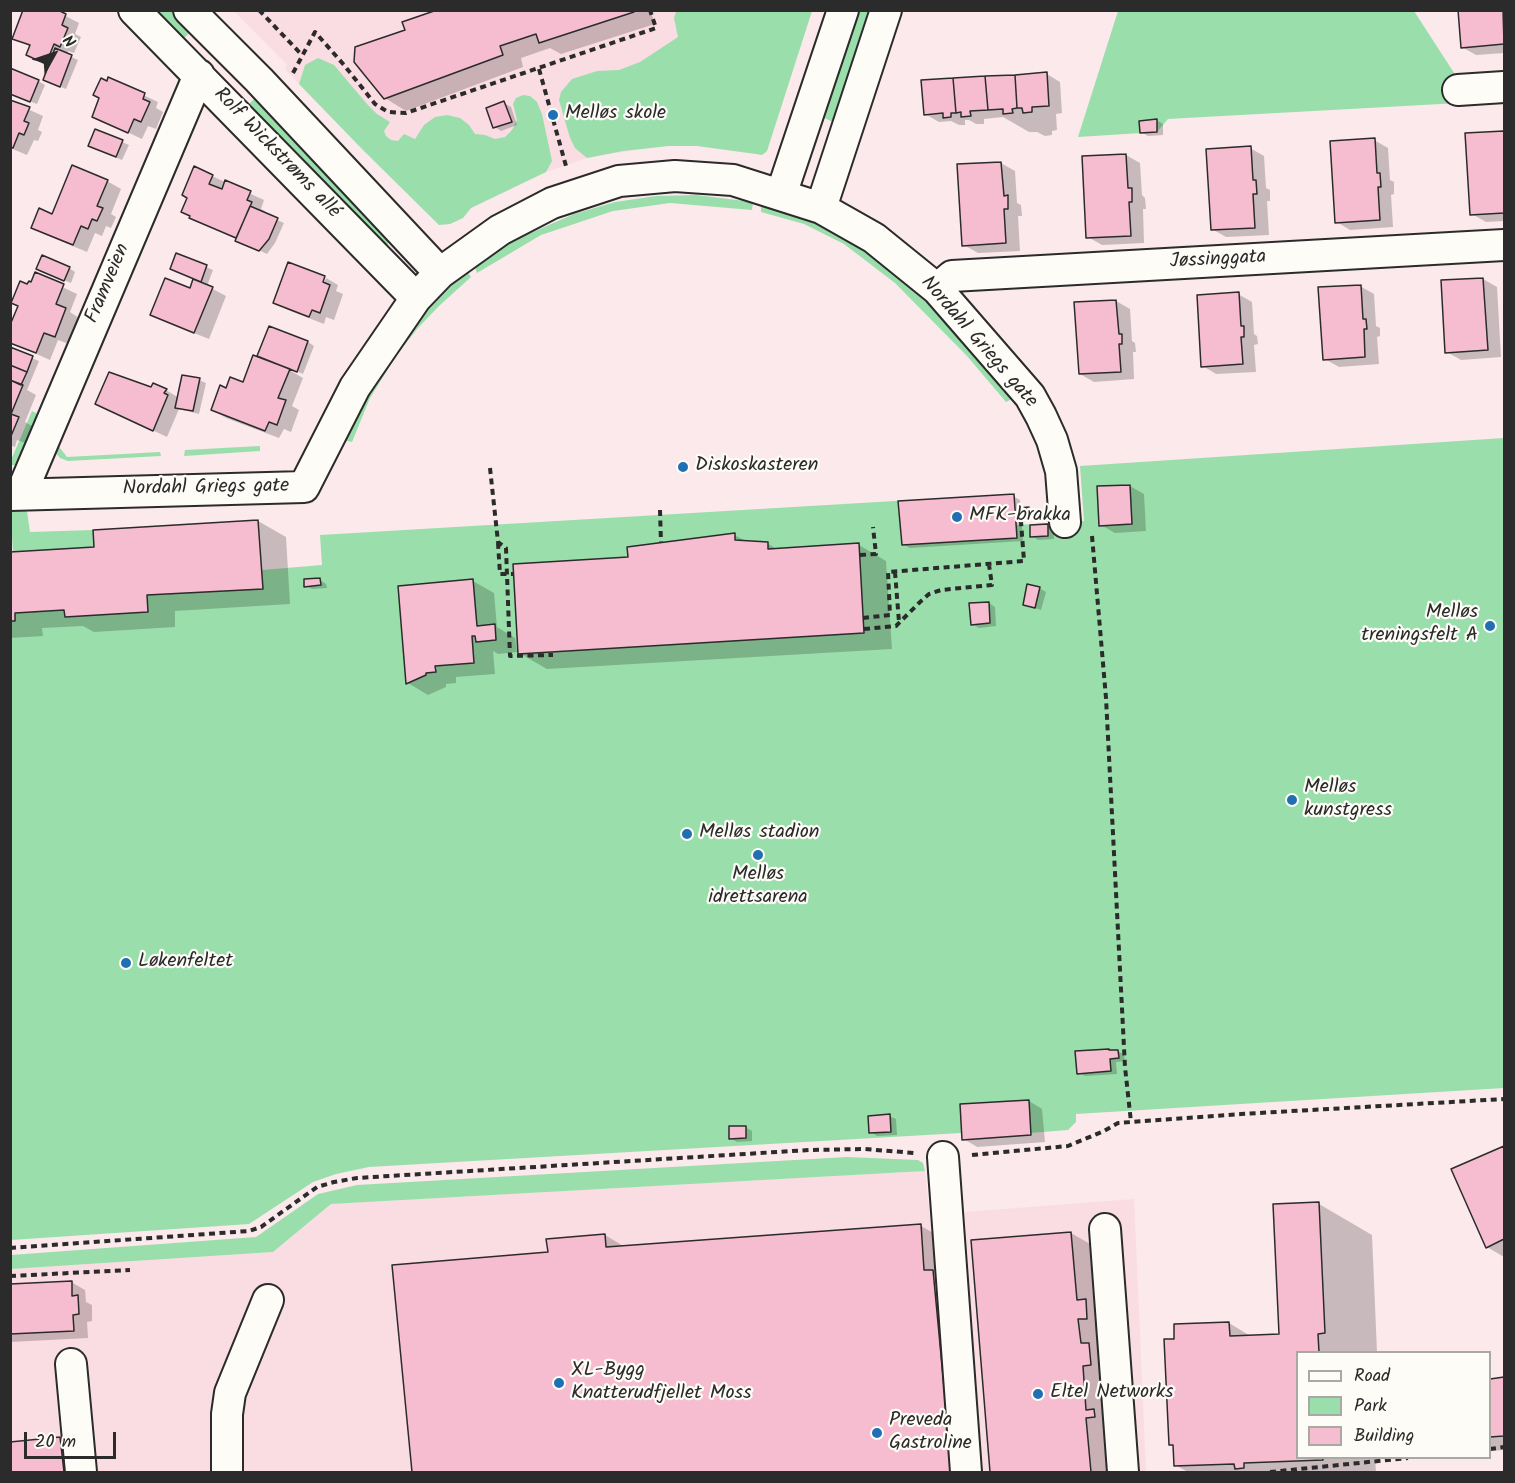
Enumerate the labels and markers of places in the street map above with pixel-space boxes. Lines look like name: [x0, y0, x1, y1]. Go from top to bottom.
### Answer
place label: Melløs skole: [565, 103, 666, 127]
marker: Melløs skole: [546, 108, 560, 122]
place label: Diskoskasteren: [695, 455, 818, 479]
marker: Diskoskasteren: [676, 460, 690, 474]
place label: MFK-brakka: [969, 505, 1071, 529]
marker: MFK-brakka: [950, 510, 964, 524]
place label: Melløs treningsfelt A: [1361, 602, 1478, 649]
marker: Melløs treningsfelt A: [1483, 619, 1497, 633]
place label: Melløs kunstgress: [1304, 777, 1392, 824]
marker: Melløs kunstgress: [1285, 793, 1299, 807]
place label: Melløs stadion: [699, 822, 819, 846]
marker: Melløs stadion: [680, 827, 694, 841]
marker: Melløs idrettsarena: [751, 848, 765, 862]
place label: Melløs idrettsarena: [708, 864, 808, 911]
place label: Løkenfeltet: [138, 951, 233, 975]
marker: Løkenfeltet: [119, 956, 133, 970]
place label: XL-Bygg Knatterudfjellet Moss: [571, 1360, 752, 1407]
marker: XL-Bygg Knatterudfjellet Moss: [552, 1376, 566, 1390]
place label: Eltel Networks: [1050, 1382, 1174, 1406]
marker: Eltel Networks: [1031, 1387, 1045, 1401]
place label: Preveda Gastroline: [889, 1410, 972, 1457]
marker: Preveda Gastroline: [870, 1426, 884, 1440]

